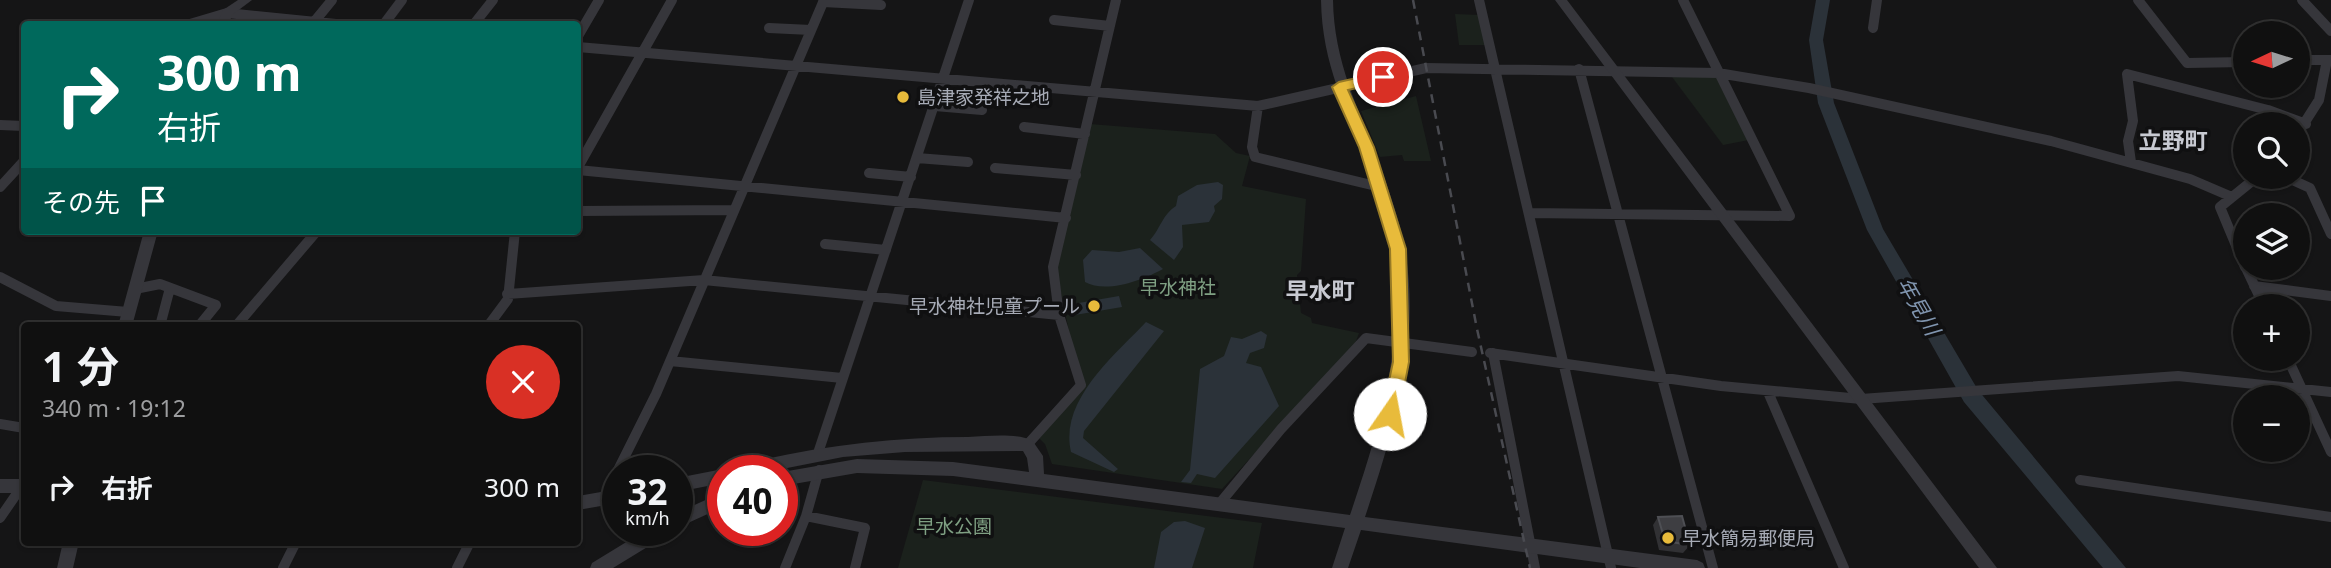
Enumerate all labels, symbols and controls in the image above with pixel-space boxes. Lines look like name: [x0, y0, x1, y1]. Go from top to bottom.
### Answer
north arrow: [2233, 21, 2310, 98]
map controls: [2233, 21, 2310, 462]
text: 300 m: [157, 39, 302, 105]
pin: [1353, 47, 1413, 107]
icon: right: [42, 49, 133, 140]
icon: arrive: [1364, 58, 1402, 96]
place label: 島津家発祥之地: [917, 84, 1050, 110]
marker: 島津家発祥之地: [895, 89, 911, 105]
text: 右折: [157, 105, 221, 148]
button: search: [2233, 112, 2310, 189]
district label: 立野町: [2139, 124, 2208, 156]
icon: arrive: [134, 182, 172, 220]
text: その先: [42, 184, 120, 220]
button: layers: [2233, 203, 2310, 280]
water label: 年見川: [1891, 272, 1948, 342]
park label: 早水神社: [1140, 274, 1216, 300]
district label: 早水町: [1286, 274, 1355, 306]
place label: 早水神社児童プール: [909, 293, 1080, 319]
button: +: [2233, 294, 2310, 371]
marker: 早水神社児童プール: [1086, 298, 1102, 314]
text: 1 分: [42, 337, 119, 394]
button: close: [486, 345, 560, 419]
position arrow: [1353, 377, 1427, 451]
button: −: [2233, 385, 2310, 462]
text: 340 m · 19:12: [42, 392, 186, 424]
speed limit sign: 40: [707, 455, 798, 546]
icon: right: [42, 468, 80, 506]
text: 32: [627, 468, 668, 515]
text: 300 m: [484, 469, 560, 505]
text: 右折: [101, 470, 153, 506]
text: km/h: [625, 506, 670, 530]
park label: 早水公園: [916, 513, 992, 539]
place label: 早水簡易郵便局: [1682, 525, 1815, 551]
marker: 早水簡易郵便局: [1660, 530, 1676, 546]

